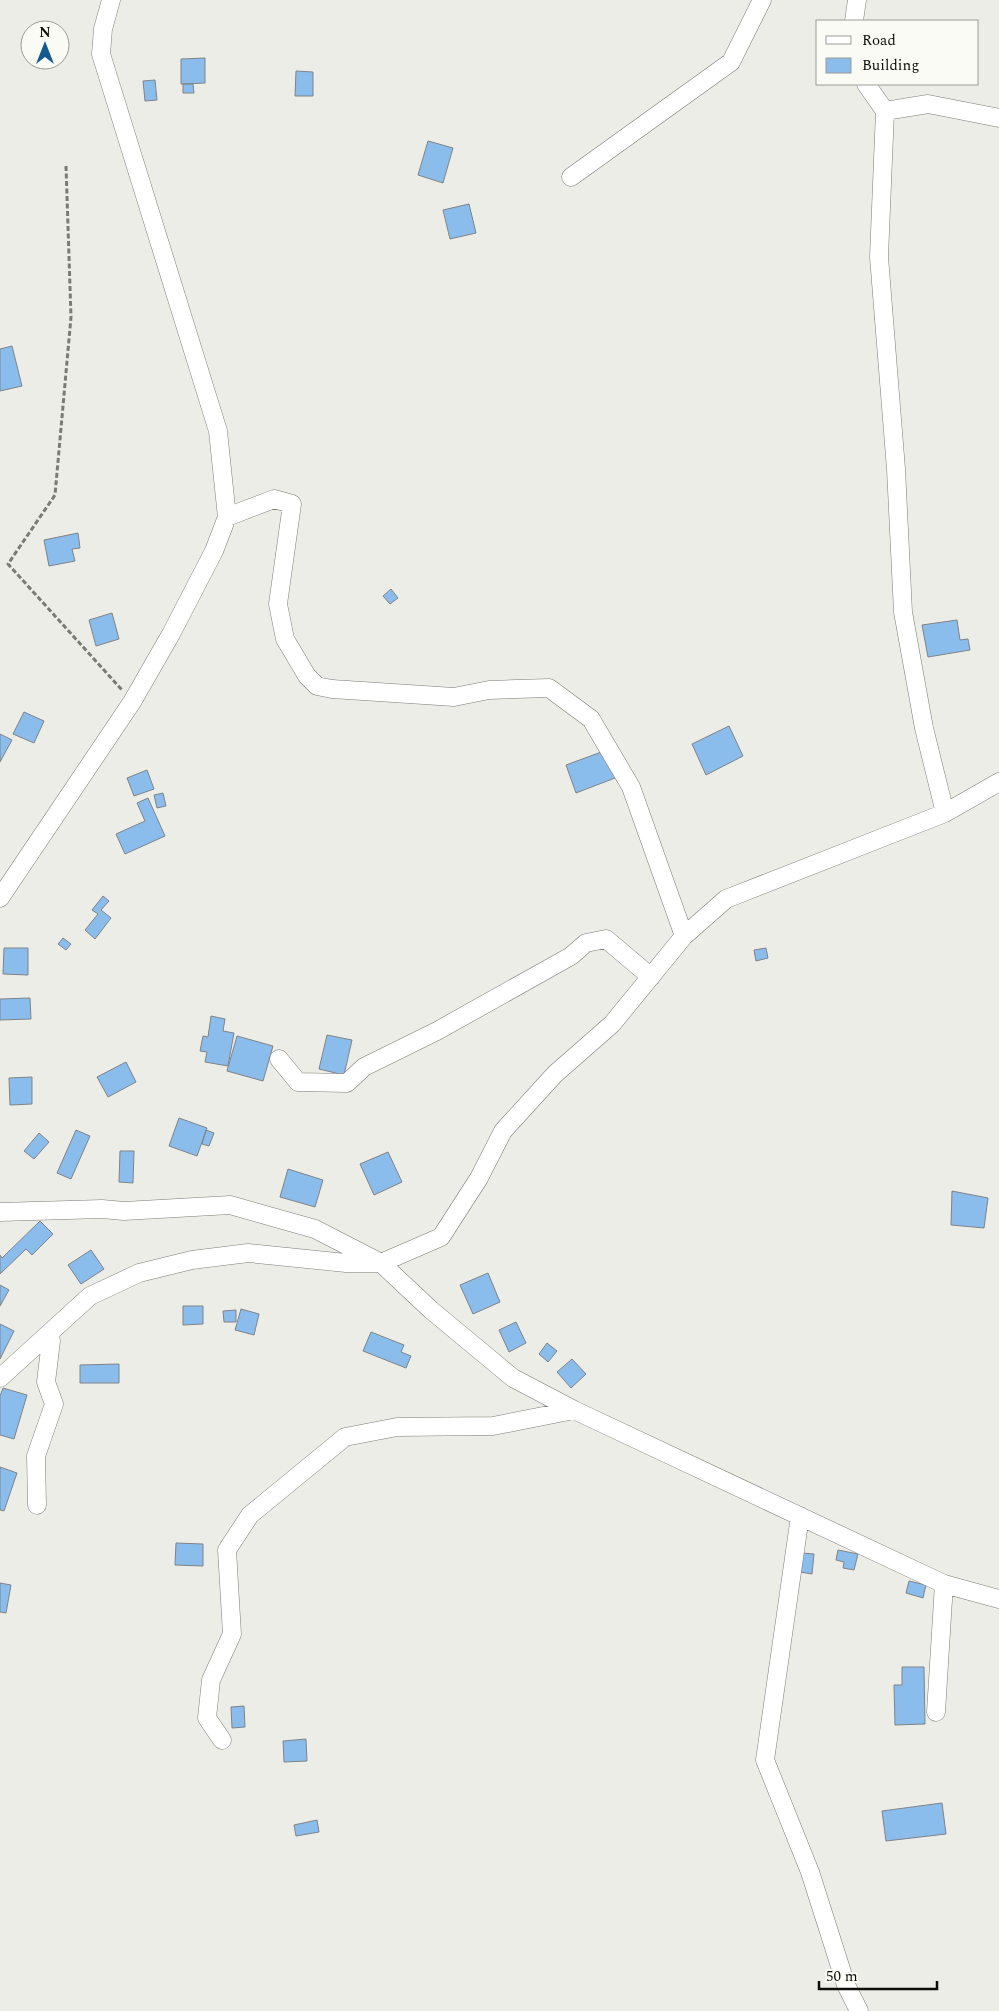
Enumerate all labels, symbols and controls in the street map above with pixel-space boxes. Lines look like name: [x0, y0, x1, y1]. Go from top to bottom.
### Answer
north arrow: [20, 20, 70, 70]
legend: [816, 20, 979, 85]
text: N: [39, 22, 51, 43]
text: Road: [862, 29, 896, 52]
text: Building: [862, 54, 919, 77]
scale bar: [819, 1958, 936, 1990]
text: 50 m: [826, 1965, 858, 1988]

